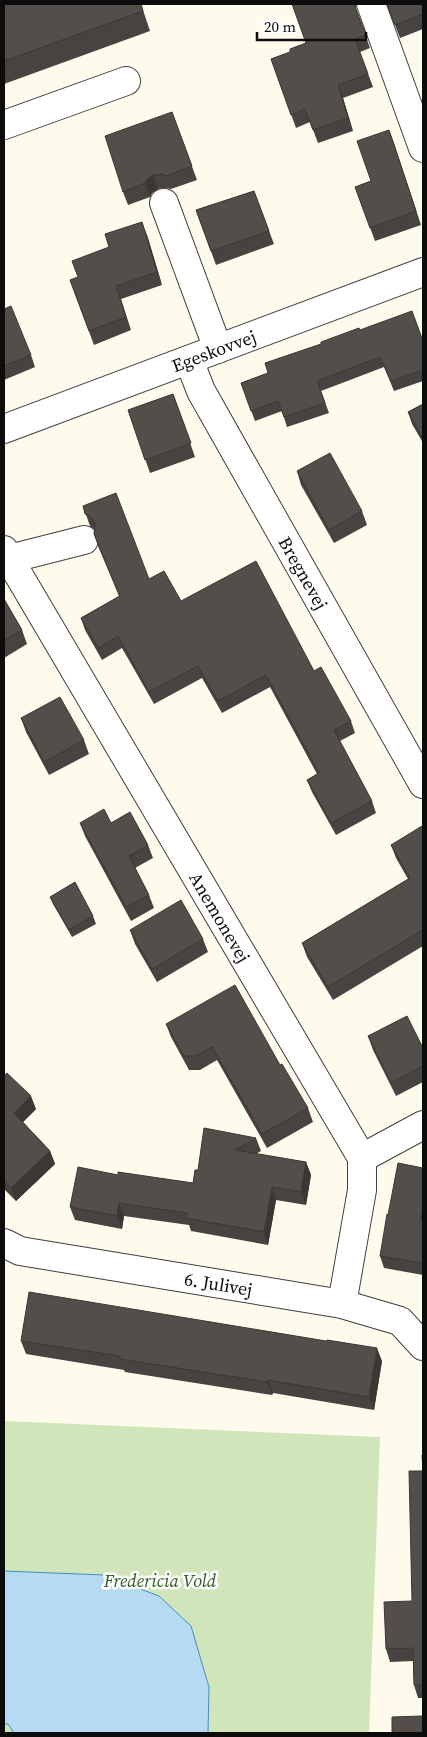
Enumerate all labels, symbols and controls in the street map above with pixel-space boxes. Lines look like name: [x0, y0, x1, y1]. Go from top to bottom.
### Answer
scale bar: [257, 10, 366, 42]
text: 20 m: [264, 16, 296, 37]
street label: Egeskovvej: [168, 323, 259, 378]
street label: Bregnevej: [273, 532, 334, 614]
street label: Anemonevej: [184, 867, 257, 967]
street label: 6. Julivej: [183, 1266, 254, 1302]
park label: Fredericia Vold: [103, 1568, 217, 1593]

